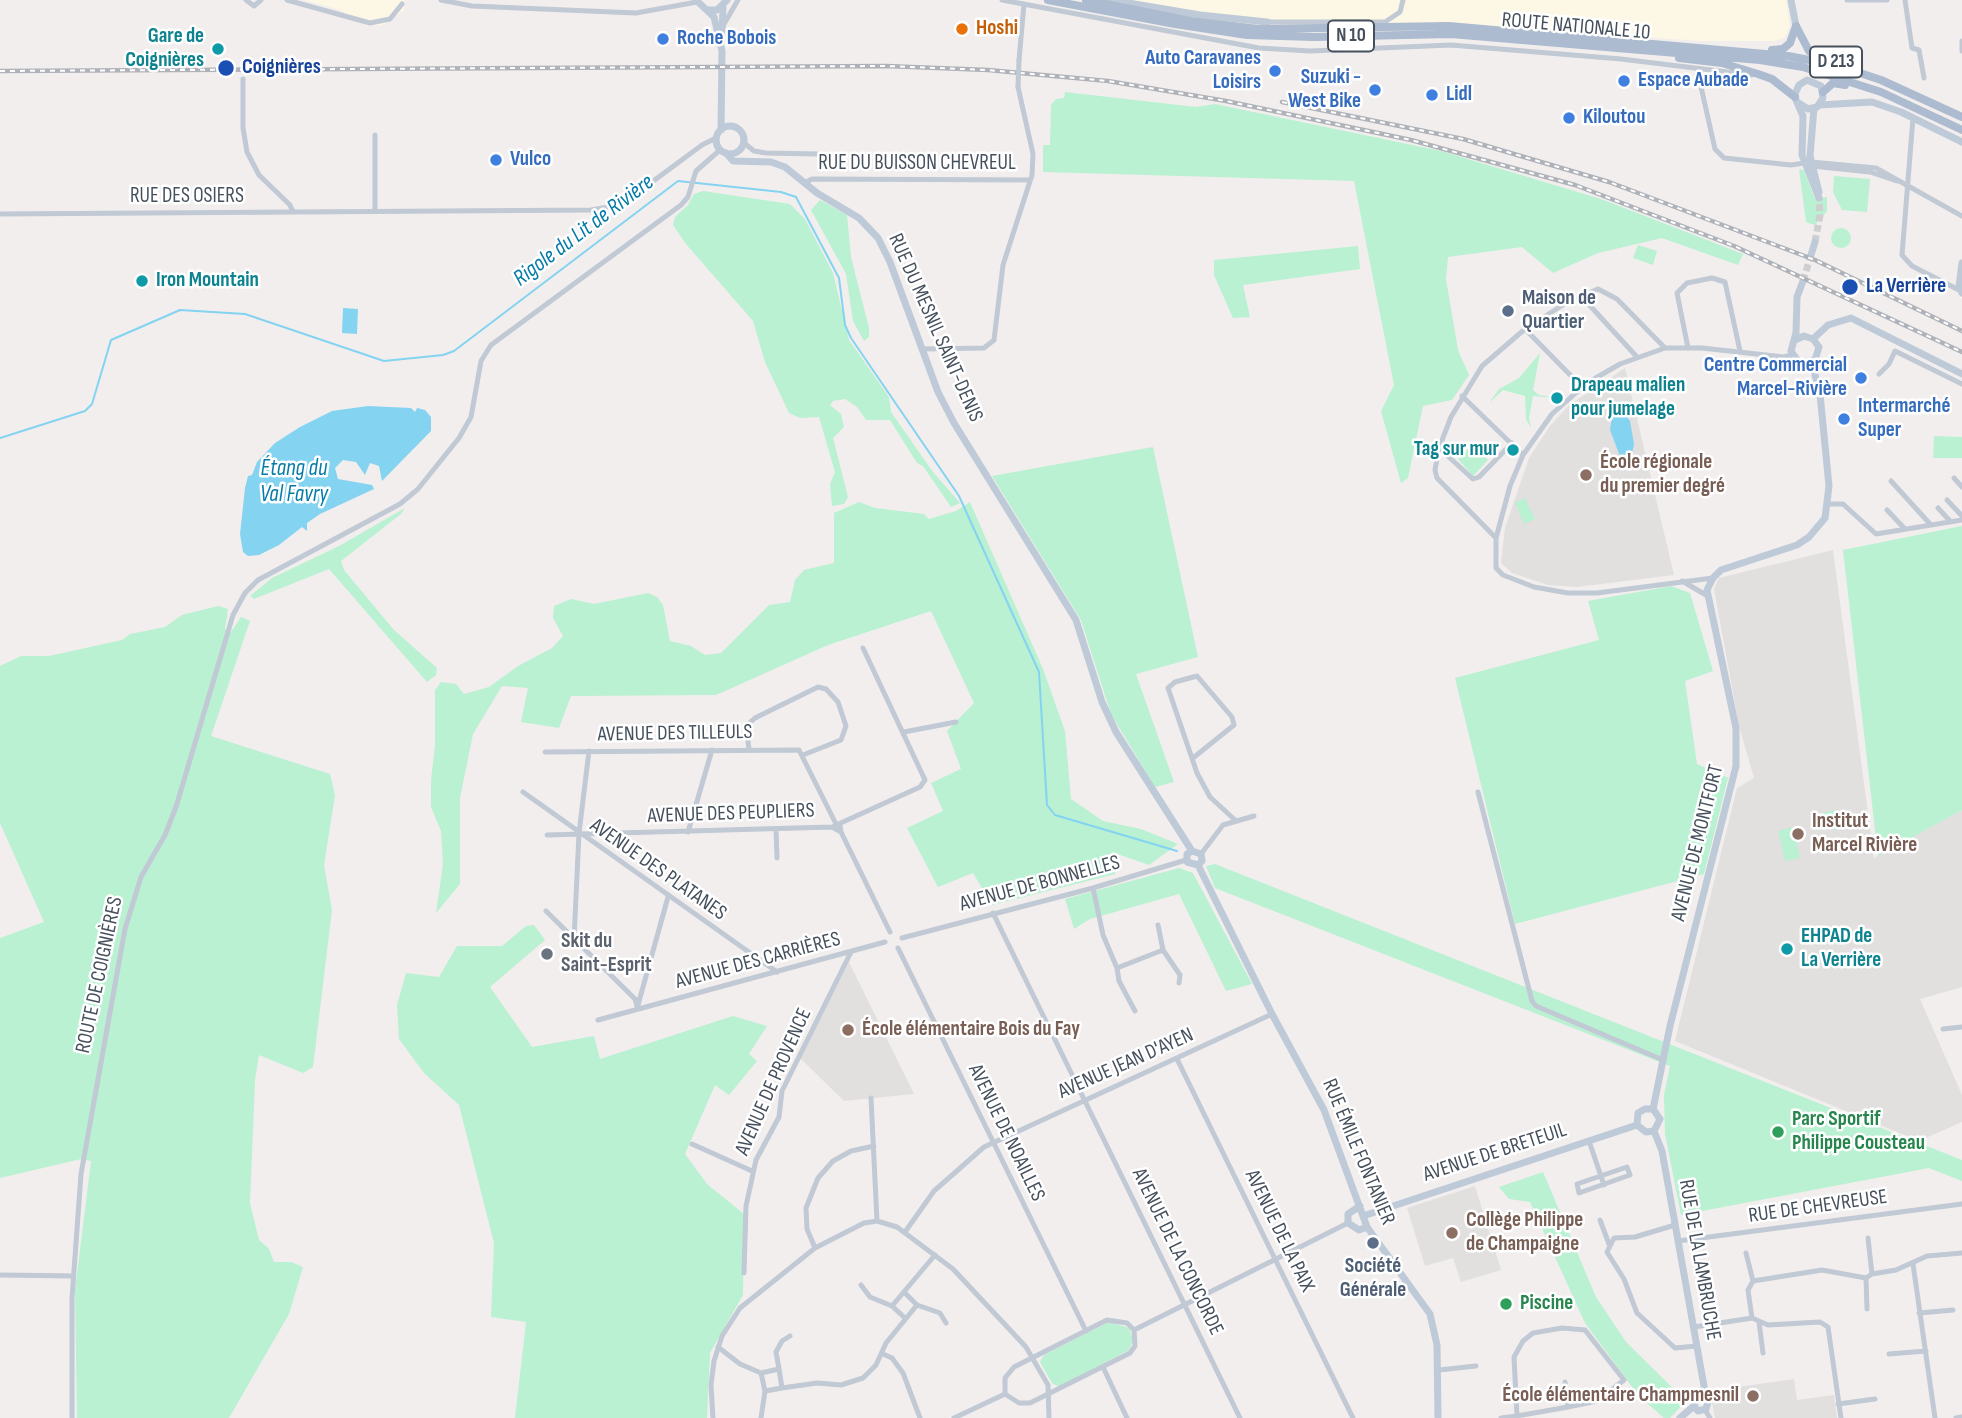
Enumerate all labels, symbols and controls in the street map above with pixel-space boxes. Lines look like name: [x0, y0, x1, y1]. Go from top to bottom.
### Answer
street label: ROUTE NATIONALE 10: [1501, 8, 1651, 46]
place label: Hoshi: [976, 16, 1018, 42]
road number: N 10: [1328, 20, 1374, 52]
marker: Hoshi: [954, 21, 970, 37]
place label: Gare de Coignières: [125, 24, 204, 74]
place label: Roche Bobois: [677, 26, 776, 52]
marker: Roche Bobois: [655, 31, 671, 47]
marker: Gare de Coignières: [210, 41, 226, 57]
place label: Auto Caravanes Loisirs: [1145, 46, 1261, 96]
road number: D 213: [1810, 46, 1862, 78]
place label: Coignières: [242, 55, 321, 81]
marker: Coignières: [216, 58, 236, 78]
marker: Auto Caravanes Loisirs: [1267, 63, 1283, 79]
place label: Suzuki - West Bike: [1288, 65, 1361, 115]
place label: Espace Aubade: [1638, 68, 1749, 94]
marker: Espace Aubade: [1616, 73, 1632, 89]
marker: Suzuki - West Bike: [1367, 82, 1383, 98]
place label: Lidl: [1446, 82, 1472, 108]
marker: Lidl: [1424, 87, 1440, 103]
place label: Kiloutou: [1583, 105, 1645, 131]
marker: Kiloutou: [1561, 110, 1577, 126]
place label: Vulco: [510, 147, 551, 173]
street label: RUE DU BUISSON CHEVREUL: [818, 151, 1016, 177]
marker: Vulco: [488, 152, 504, 168]
water label: Rigole du Lit de Rivière: [508, 169, 660, 293]
street label: RUE DES OSIERS: [130, 184, 244, 210]
street label: RUE DU MESNIL SAINT-DENIS: [882, 230, 988, 426]
place label: Iron Mountain: [156, 268, 259, 294]
marker: Iron Mountain: [134, 273, 150, 289]
place label: La Verrière: [1866, 274, 1946, 300]
marker: La Verrière: [1840, 277, 1860, 297]
place label: Maison de Quartier: [1522, 286, 1596, 336]
marker: Maison de Quartier: [1500, 303, 1516, 319]
place label: Centre Commercial Marcel-Rivière: [1704, 353, 1847, 403]
marker: Centre Commercial Marcel-Rivière: [1853, 370, 1869, 386]
place label: Drapeau malien pour jumelage: [1571, 373, 1685, 423]
marker: Drapeau malien pour jumelage: [1549, 390, 1565, 406]
place label: Intermarché Super: [1858, 394, 1950, 444]
marker: Intermarché Super: [1836, 411, 1852, 427]
place label: Tag sur mur: [1414, 437, 1499, 463]
marker: Tag sur mur: [1505, 442, 1521, 458]
place label: École régionale du premier degré: [1600, 450, 1725, 500]
water label: Étang du Val Favry: [260, 455, 328, 509]
marker: École régionale du premier degré: [1578, 467, 1594, 483]
street label: AVENUE DES TILLEULS: [597, 720, 753, 748]
street label: AVENUE DE MONTFORT: [1666, 762, 1730, 924]
street label: AVENUE DES PEUPLIERS: [647, 798, 815, 830]
place label: Institut Marcel Rivière: [1812, 809, 1917, 859]
street label: AVENUE DES PLATANES: [585, 814, 731, 926]
marker: Institut Marcel Rivière: [1790, 826, 1806, 842]
street label: AVENUE DE BONNELLES: [957, 850, 1123, 918]
street label: ROUTE DE COIGNIÈRES: [71, 894, 129, 1056]
place label: EHPAD de La Verrière: [1801, 924, 1881, 974]
street label: AVENUE DES CARRIÈRES: [673, 927, 843, 995]
place label: Skit du Saint-Esprit: [561, 929, 652, 979]
marker: EHPAD de La Verrière: [1779, 941, 1795, 957]
marker: Skit du Saint-Esprit: [539, 946, 555, 962]
street label: AVENUE DE PROVENCE: [730, 1005, 818, 1159]
place label: École élémentaire Bois du Fay: [862, 1017, 1080, 1043]
marker: École élémentaire Bois du Fay: [840, 1022, 856, 1038]
street label: AVENUE JEAN D'AYEN: [1055, 1023, 1197, 1105]
street label: AVENUE DE NOAILLES: [962, 1060, 1050, 1206]
street label: RUE ÉMILE FONTANIER: [1316, 1075, 1400, 1229]
place label: Parc Sportif Philippe Cousteau: [1792, 1107, 1925, 1157]
street label: AVENUE DE BRETEUIL: [1420, 1118, 1570, 1188]
marker: Parc Sportif Philippe Cousteau: [1770, 1124, 1786, 1140]
street label: AVENUE DE LA CONCORDE: [1126, 1164, 1228, 1340]
street label: AVENUE DE LA PAIX: [1239, 1166, 1319, 1296]
street label: RUE DE LA LAMBRUCHE: [1672, 1178, 1726, 1342]
street label: RUE DE CHEVREUSE: [1747, 1185, 1889, 1229]
place label: Collège Philippe de Champaigne: [1466, 1208, 1583, 1258]
marker: Collège Philippe de Champaigne: [1444, 1225, 1460, 1241]
marker: Société Générale: [1365, 1235, 1381, 1251]
place label: Société Générale: [1340, 1254, 1406, 1304]
place label: Piscine: [1520, 1291, 1573, 1317]
marker: Piscine: [1498, 1296, 1514, 1312]
place label: École élémentaire Champmesnil: [1502, 1383, 1739, 1409]
marker: École élémentaire Champmesnil: [1745, 1388, 1761, 1404]

